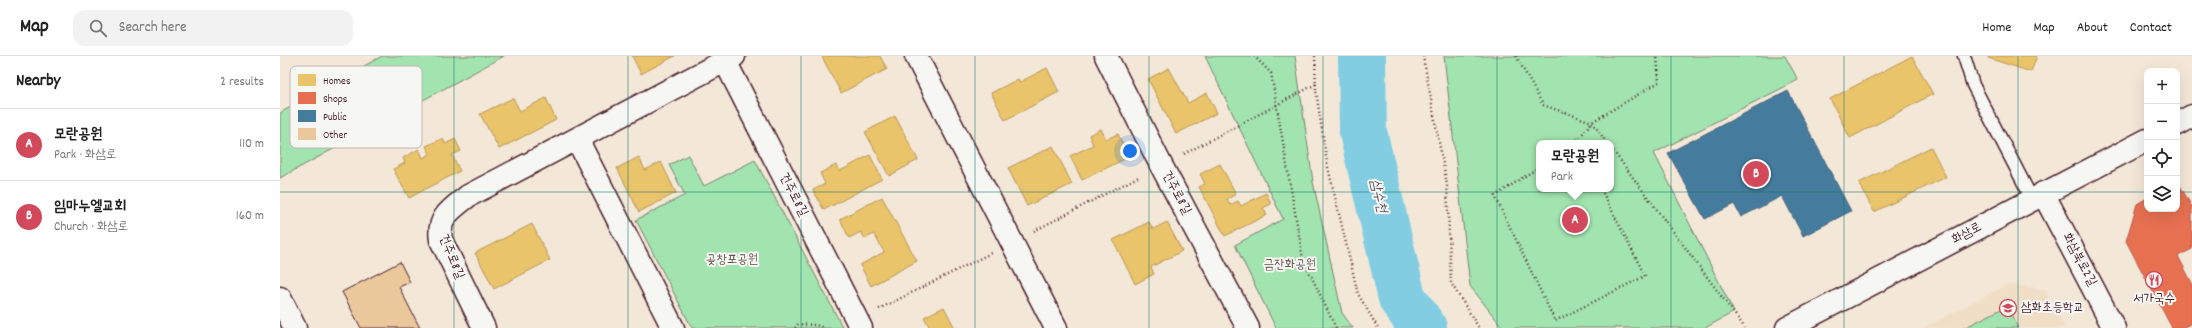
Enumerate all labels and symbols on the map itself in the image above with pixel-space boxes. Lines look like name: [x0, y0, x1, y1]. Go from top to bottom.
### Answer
legend: [290, 66, 422, 148]
text: Homes: [323, 74, 351, 90]
text: Shops: [323, 92, 348, 108]
text: Public: [323, 110, 347, 126]
text: Other: [323, 128, 348, 144]
your location: [1120, 141, 1140, 161]
pin: B: [1743, 159, 1769, 189]
street label: 건주로8길: [1157, 168, 1195, 218]
street label: 건주로8길: [774, 170, 812, 220]
water label: 삼수천: [1364, 177, 1392, 216]
pin: A: [1562, 205, 1588, 235]
street label: 화삼로: [1949, 218, 1985, 250]
street label: 화삼북로2길: [2057, 230, 2101, 290]
street label: 건주로8길: [433, 232, 469, 282]
park label: 곶창포공원: [706, 251, 758, 270]
park label: 금잔화공원: [1264, 256, 1316, 275]
restaurant icon: 서가국수: [2144, 270, 2164, 290]
place label: 서가국수: [2133, 290, 2175, 309]
school or university icon: 삼화초등학교: [1998, 298, 2018, 318]
place label: 삼화초등학교: [2021, 299, 2084, 318]

